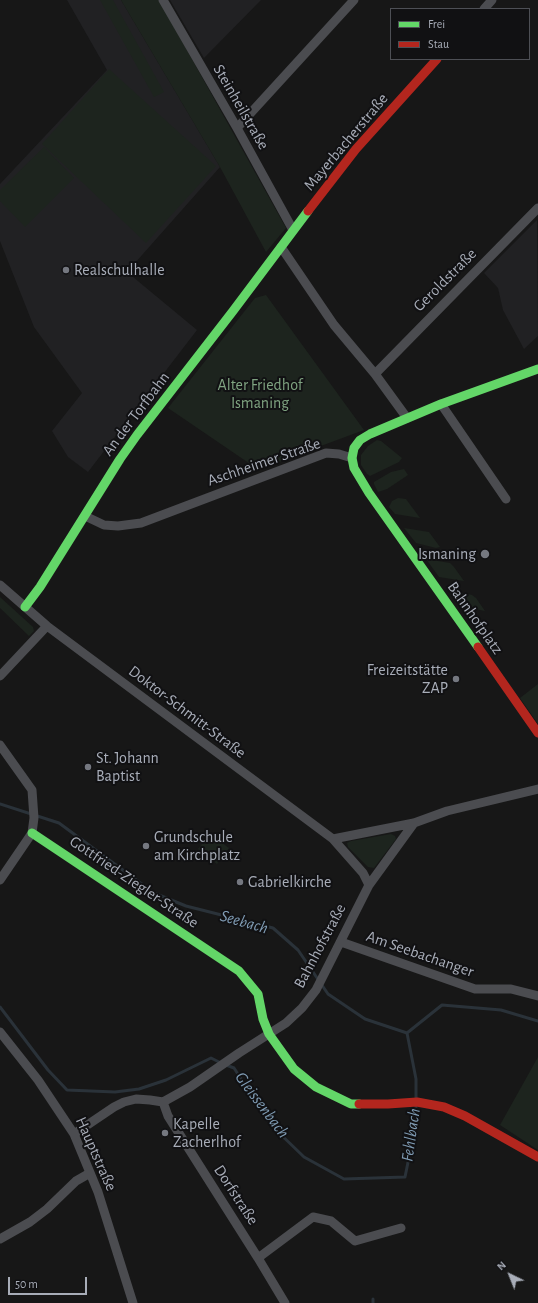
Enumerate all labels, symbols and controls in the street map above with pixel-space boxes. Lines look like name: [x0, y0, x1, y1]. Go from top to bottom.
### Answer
legend: [390, 8, 530, 60]
text: Frei: [428, 18, 445, 30]
text: Stau: [428, 38, 449, 50]
street label: Steinheilstraße: [209, 61, 273, 153]
street label: Mayerbacherstraße: [300, 89, 392, 195]
street label: Geroldstraße: [409, 244, 481, 316]
place label: Realschulhalle: [74, 260, 165, 280]
marker: Realschulhalle: [61, 265, 71, 275]
street label: An der Torfbahn: [98, 368, 174, 460]
park label: Alter Friedhof Ismaning: [217, 375, 303, 413]
street label: Aschheimer Straße: [205, 434, 323, 490]
place label: Ismaning: [418, 544, 476, 564]
marker: Ismaning: [479, 548, 491, 560]
street label: Bahnhofplatz: [443, 578, 507, 658]
place label: Freizeitstätte ZAP: [367, 660, 448, 698]
street label: Doktor-Schmitt-Straße: [125, 662, 249, 762]
marker: Freizeitstätte ZAP: [451, 674, 461, 684]
place label: St. Johann Baptist: [96, 748, 159, 786]
marker: St. Johann Baptist: [83, 762, 93, 772]
place label: Grundschule am Kirchplatz: [154, 827, 240, 865]
street label: Gottfried-Ziegler-Straße: [66, 832, 202, 932]
marker: Grundschule am Kirchplatz: [141, 841, 151, 851]
place label: Gabrielkirche: [248, 872, 331, 892]
marker: Gabrielkirche: [235, 877, 245, 887]
street label: Bahnhofstraße: [290, 901, 350, 991]
water label: Seebach: [218, 905, 270, 939]
street label: Am Seebachanger: [364, 927, 476, 981]
water label: Gleissenbach: [230, 1068, 294, 1142]
water label: Fehlbach: [397, 1107, 425, 1163]
street label: Hauptstraße: [71, 1114, 121, 1194]
place label: Kapelle Zacherlhof: [173, 1114, 241, 1152]
marker: Kapelle Zacherlhof: [160, 1128, 170, 1138]
street label: Dorfstraße: [210, 1161, 262, 1229]
north arrow: [490, 1255, 530, 1295]
text: N: [495, 1259, 508, 1272]
scale bar: [10, 1269, 89, 1295]
text: 50 m: [15, 1278, 38, 1290]

